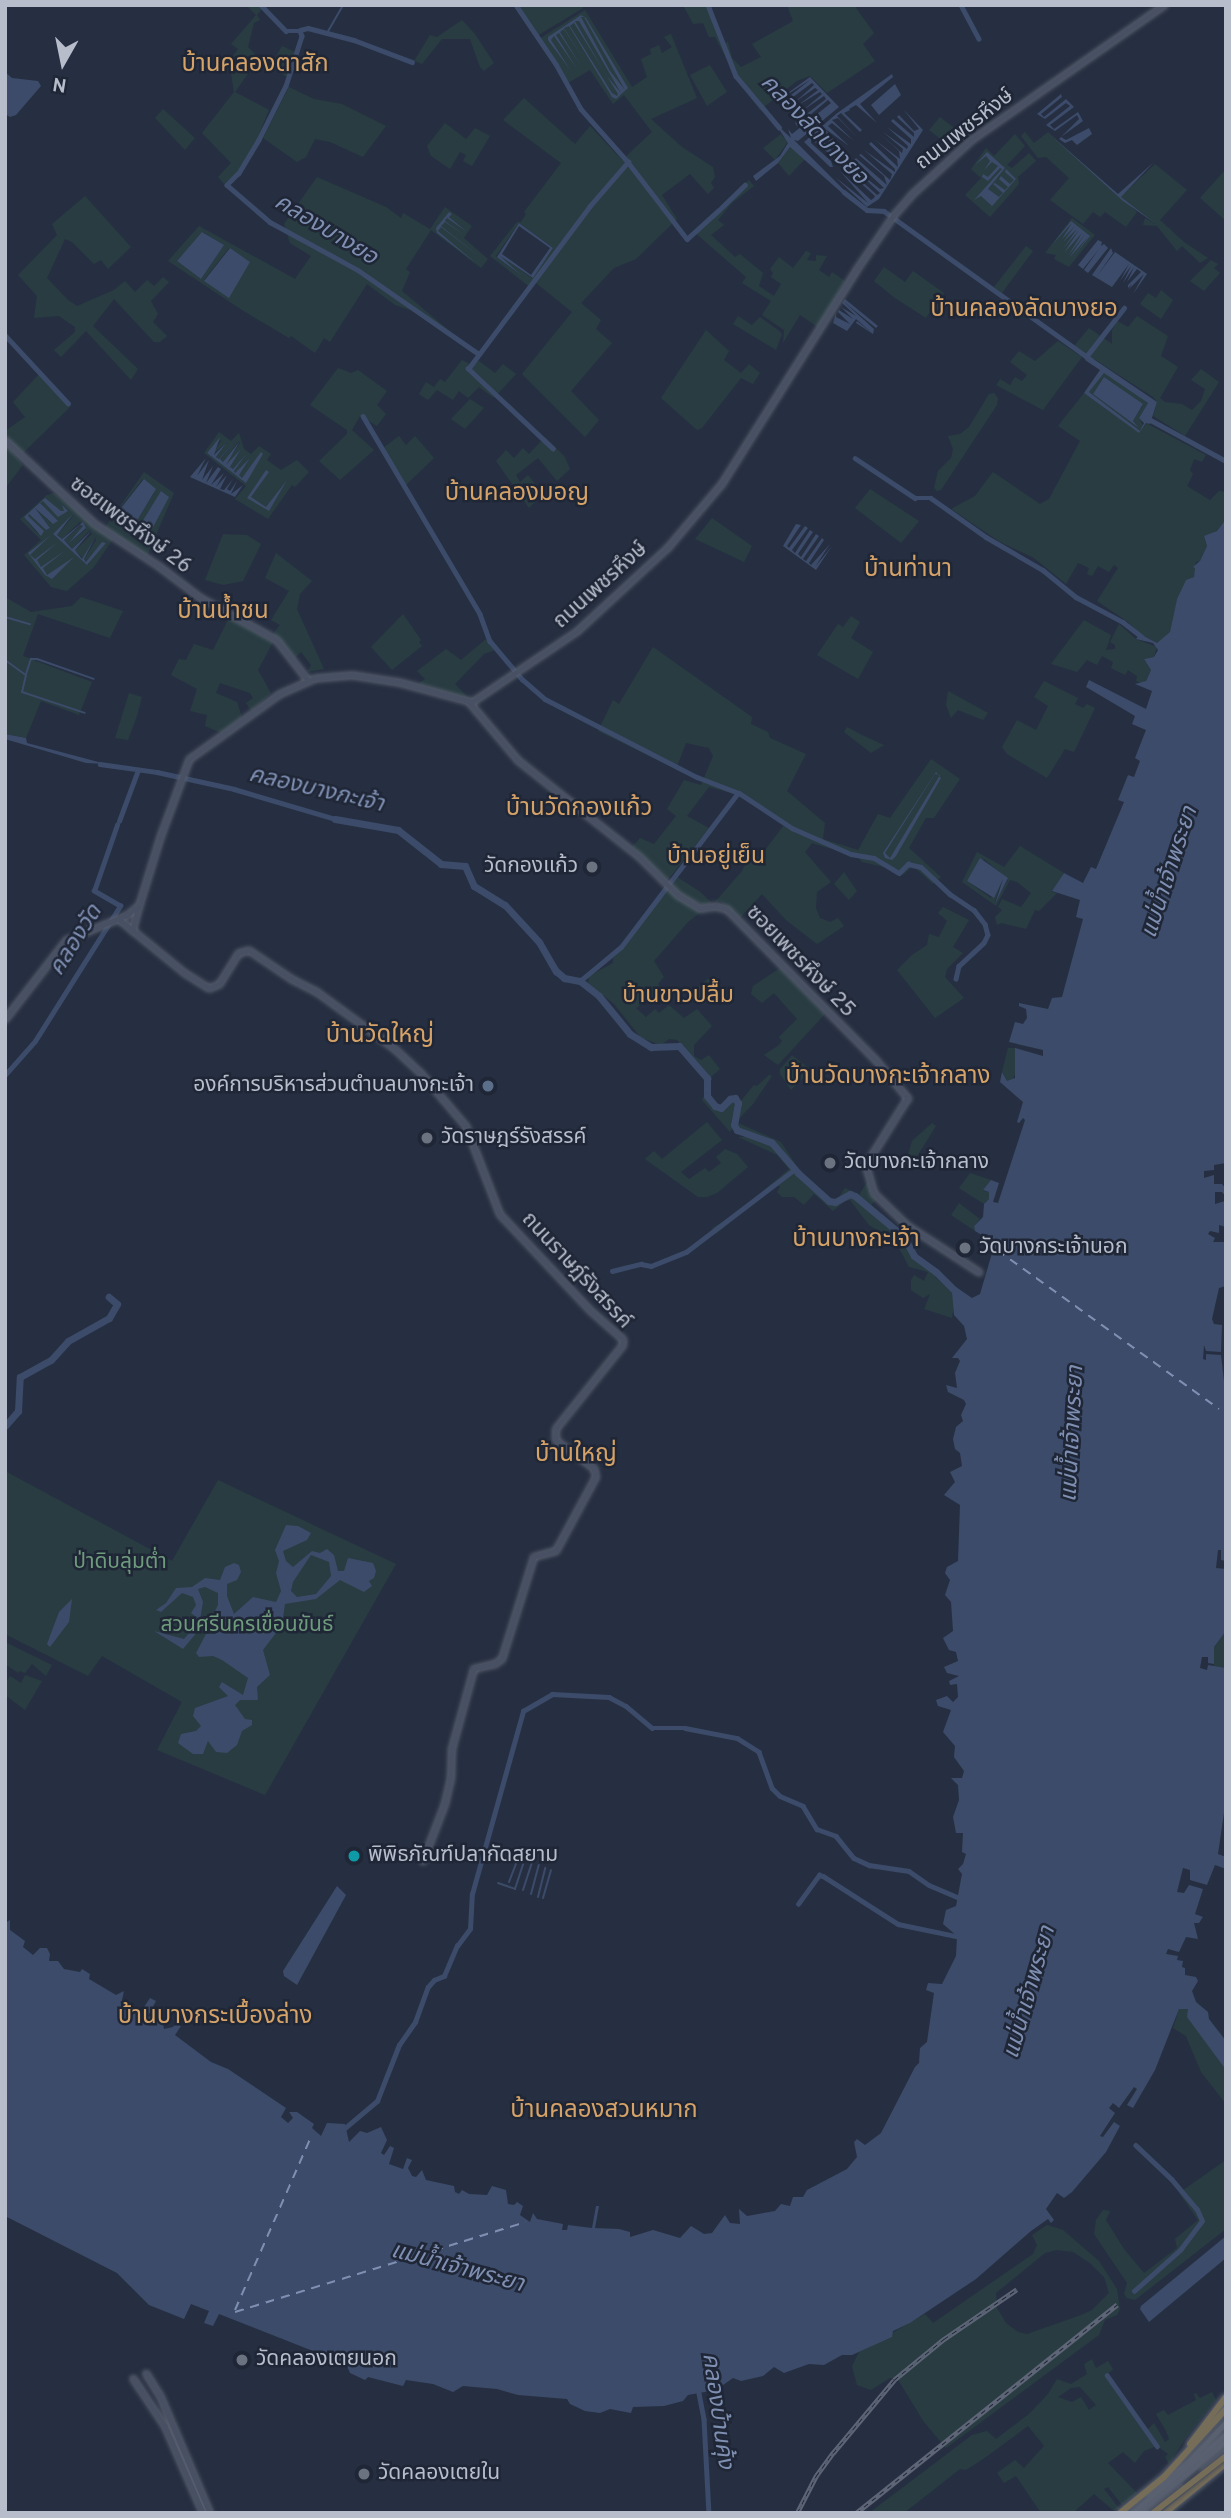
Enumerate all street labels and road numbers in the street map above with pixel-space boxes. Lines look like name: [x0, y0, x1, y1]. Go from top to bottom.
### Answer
street label: ถนนเพชรหึงษ์: [911, 84, 1019, 176]
street label: ซอยเพชรหึงษ์ 26: [64, 472, 196, 580]
street label: ถนนเพชรหึงษ์: [549, 537, 653, 635]
street label: ซอยเพชรหึงษ์ 25: [740, 901, 860, 1023]
street label: ถนนราษฎ์รังสรรค์: [516, 1207, 636, 1335]

